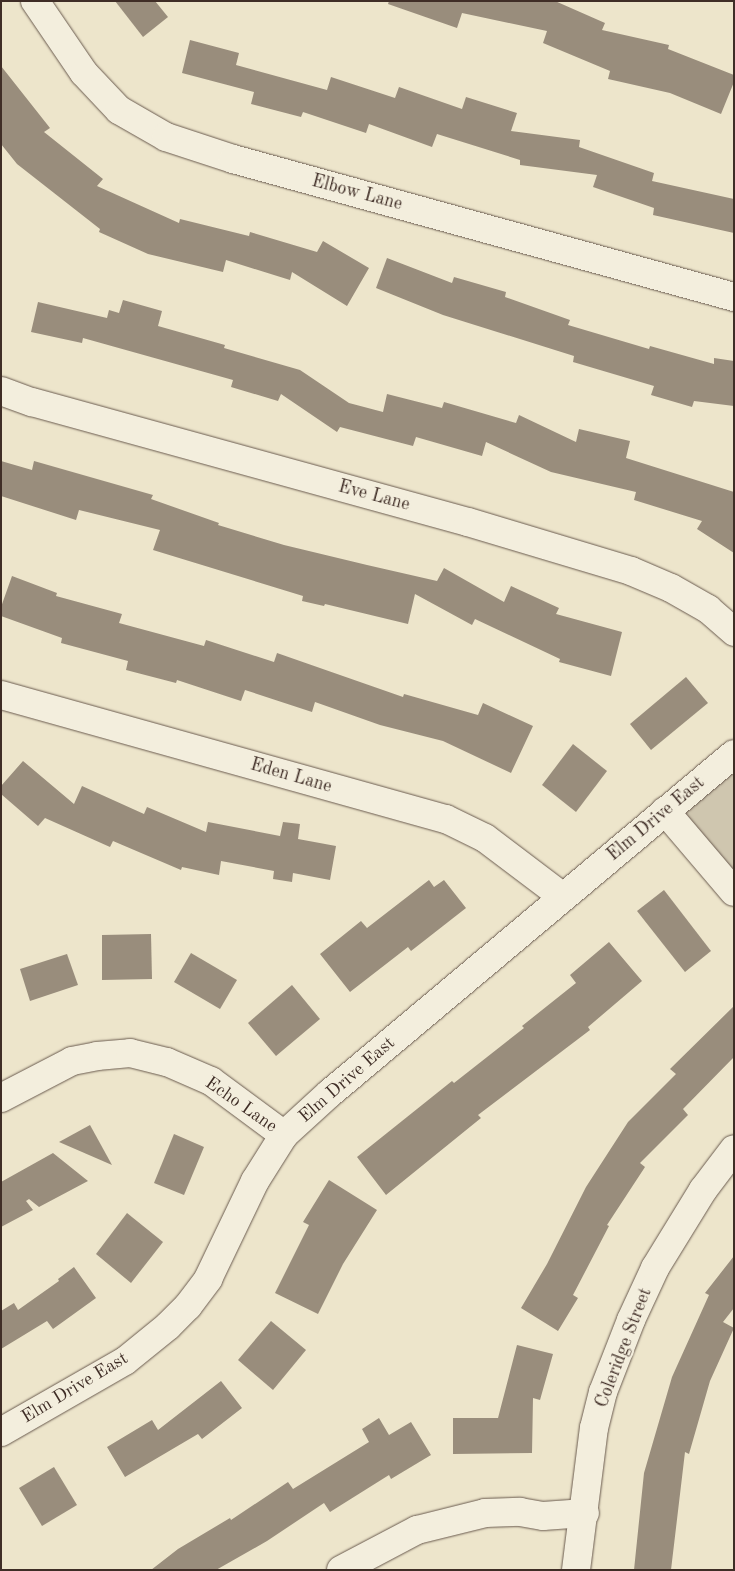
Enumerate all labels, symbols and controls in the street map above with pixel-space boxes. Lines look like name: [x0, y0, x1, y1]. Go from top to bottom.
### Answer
street label: Elbow Lane: [309, 171, 405, 215]
street label: Eve Lane: [336, 476, 412, 516]
street label: Eden Lane: [248, 754, 334, 798]
street label: Elm Drive East: [603, 772, 709, 866]
street label: Elm Drive East: [295, 1032, 399, 1128]
street label: Echo Lane: [201, 1072, 281, 1138]
street label: Coleridge Street: [591, 1285, 657, 1411]
street label: Elm Drive East: [18, 1348, 132, 1428]

